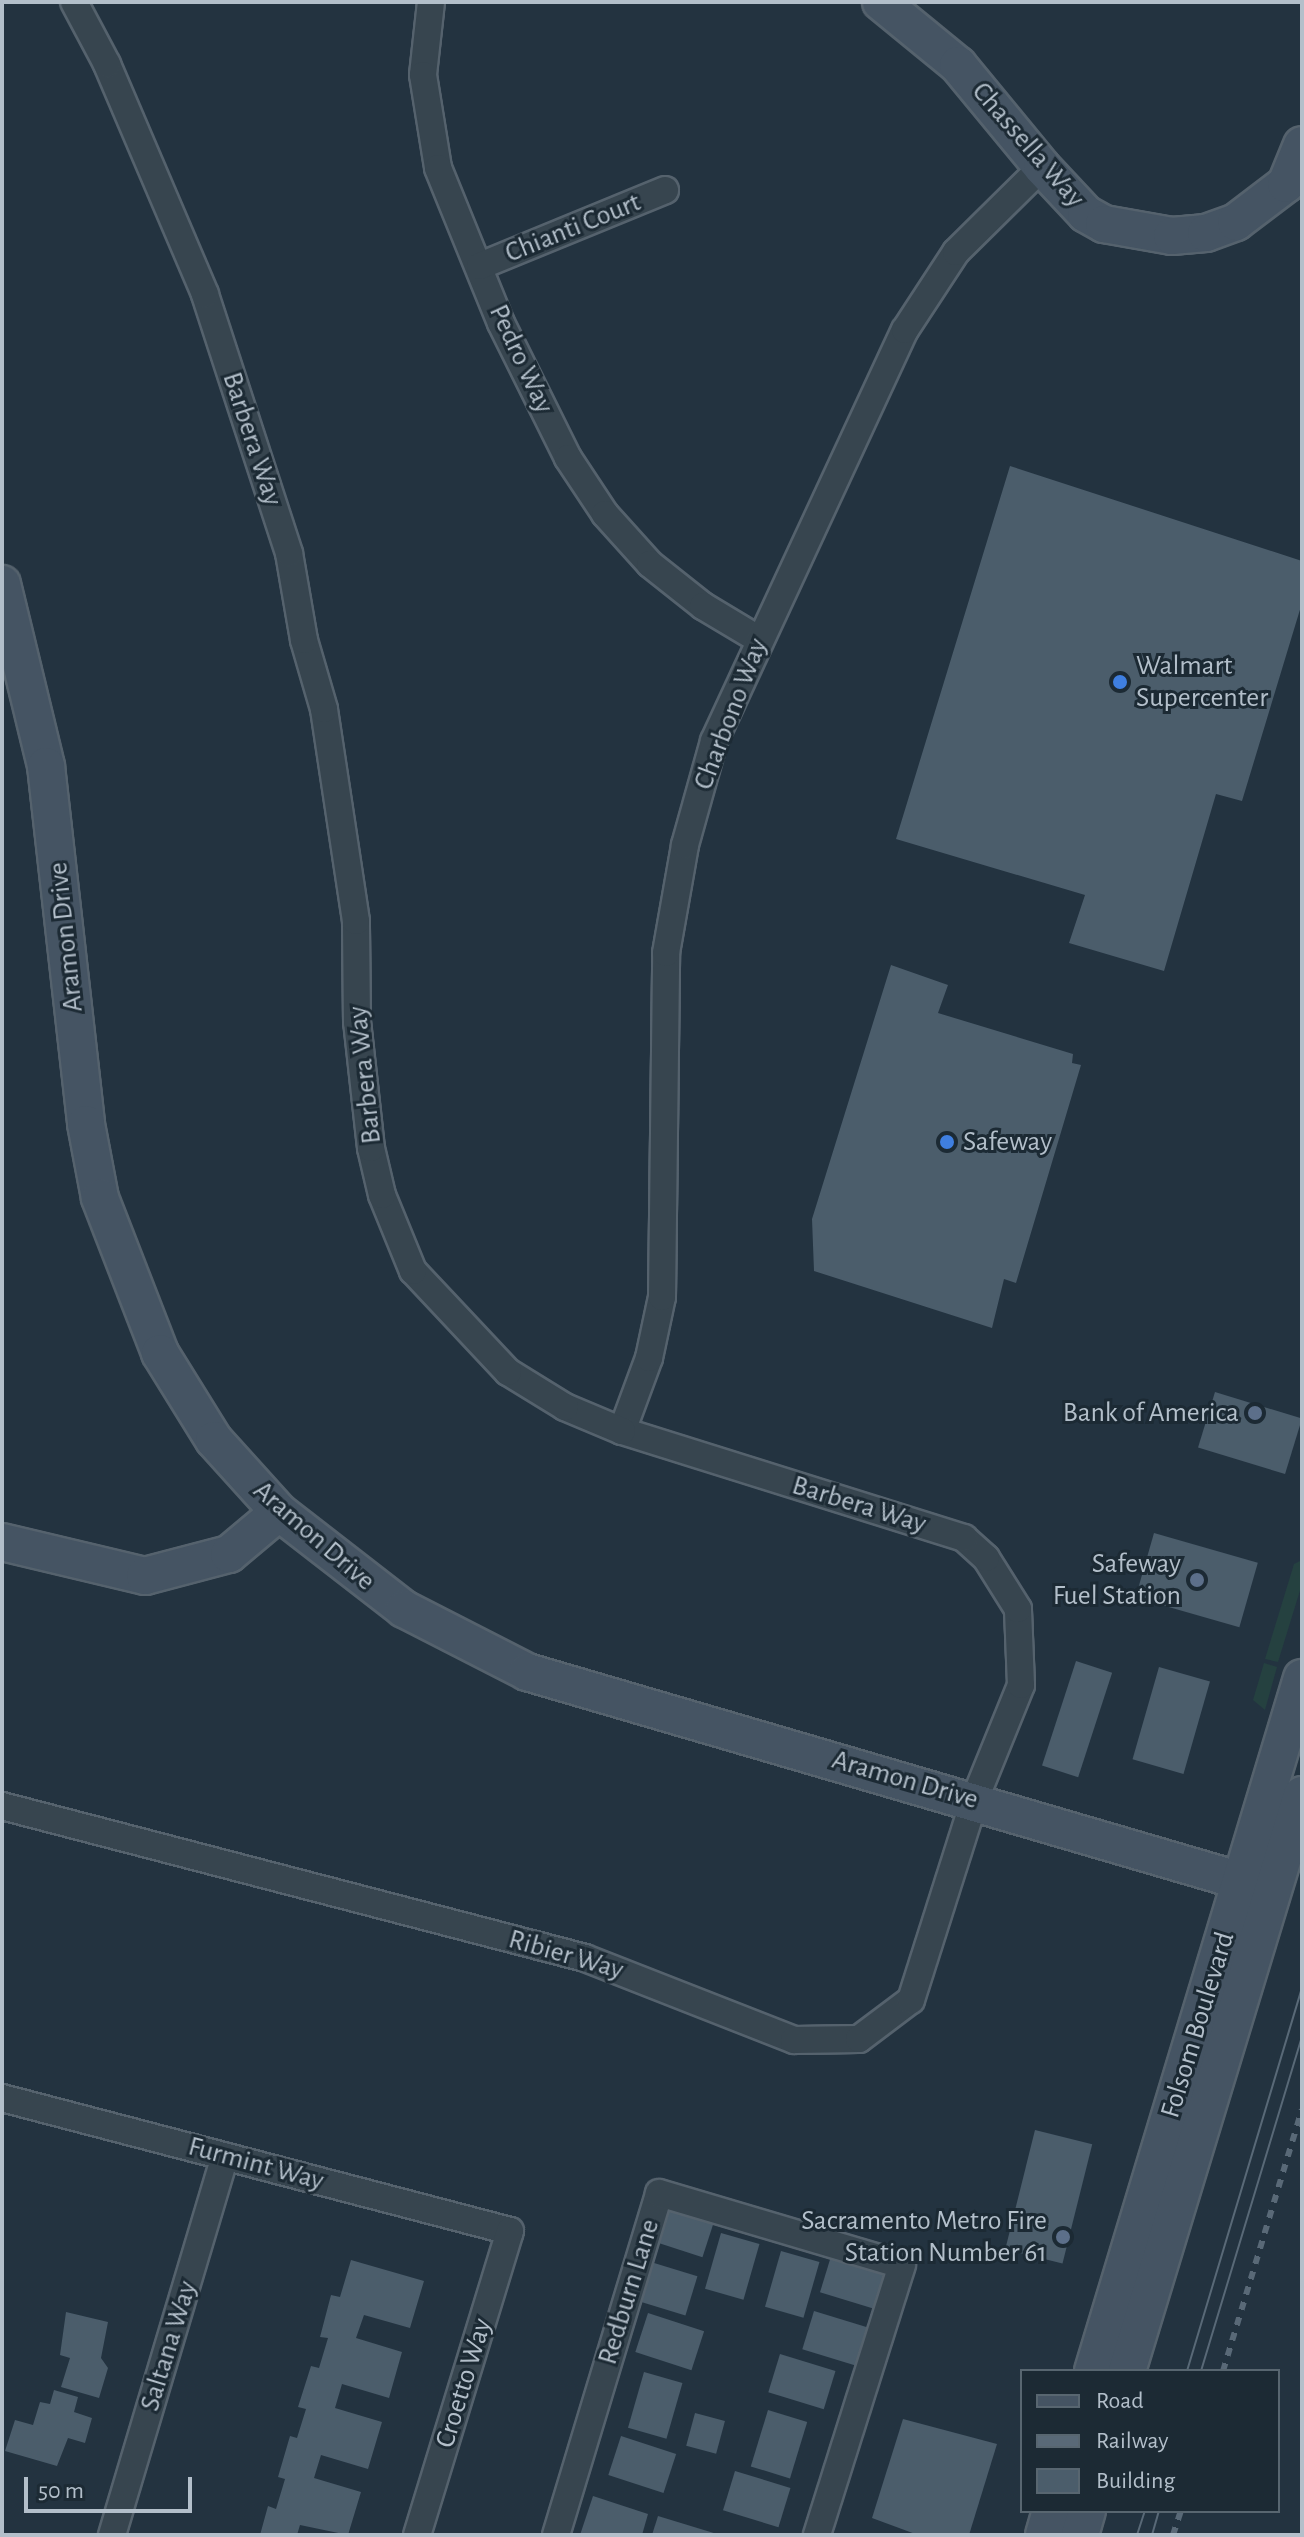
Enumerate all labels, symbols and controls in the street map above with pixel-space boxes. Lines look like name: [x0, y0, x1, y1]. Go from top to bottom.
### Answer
street label: Chassella Way: [964, 75, 1092, 215]
street label: Chianti Court: [500, 186, 646, 270]
street label: Pedro Way: [481, 299, 561, 419]
street label: Barbera Way: [215, 368, 289, 510]
street label: Charbono Way: [687, 634, 775, 794]
place label: Walmart Supercenter: [1136, 649, 1268, 715]
marker: Walmart Supercenter: [1111, 673, 1129, 691]
street label: Aramon Drive: [41, 860, 91, 1014]
street label: Barbera Way: [341, 1004, 389, 1146]
place label: Safeway: [963, 1125, 1052, 1159]
marker: Safeway: [938, 1133, 956, 1151]
place label: Bank of America: [1063, 1396, 1239, 1430]
marker: Bank of America: [1246, 1404, 1264, 1422]
street label: Barbera Way: [788, 1469, 930, 1541]
street label: Aramon Drive: [246, 1474, 382, 1598]
place label: Safeway Fuel Station: [1053, 1547, 1181, 1613]
marker: Safeway Fuel Station: [1188, 1571, 1206, 1589]
street label: Aramon Drive: [828, 1743, 982, 1817]
street label: Ribier Way: [505, 1923, 627, 1987]
street label: Folsom Boulevard: [1154, 1928, 1242, 2122]
street label: Furmint Way: [184, 2130, 328, 2198]
place label: Sacramento Metro Fire Station Number 61: [801, 2204, 1047, 2270]
street label: Redburn Lane: [591, 2215, 667, 2369]
marker: Sacramento Metro Fire Station Number 61: [1054, 2228, 1072, 2246]
street label: Saltana Way: [133, 2277, 205, 2415]
street label: Croetto Way: [428, 2314, 500, 2452]
legend: [1020, 2369, 1280, 2513]
text: Road: [1096, 2389, 1144, 2413]
text: Railway: [1096, 2429, 1168, 2453]
scale bar: [28, 2461, 196, 2511]
text: Building: [1096, 2469, 1175, 2493]
text: 50 m: [38, 2479, 84, 2503]

